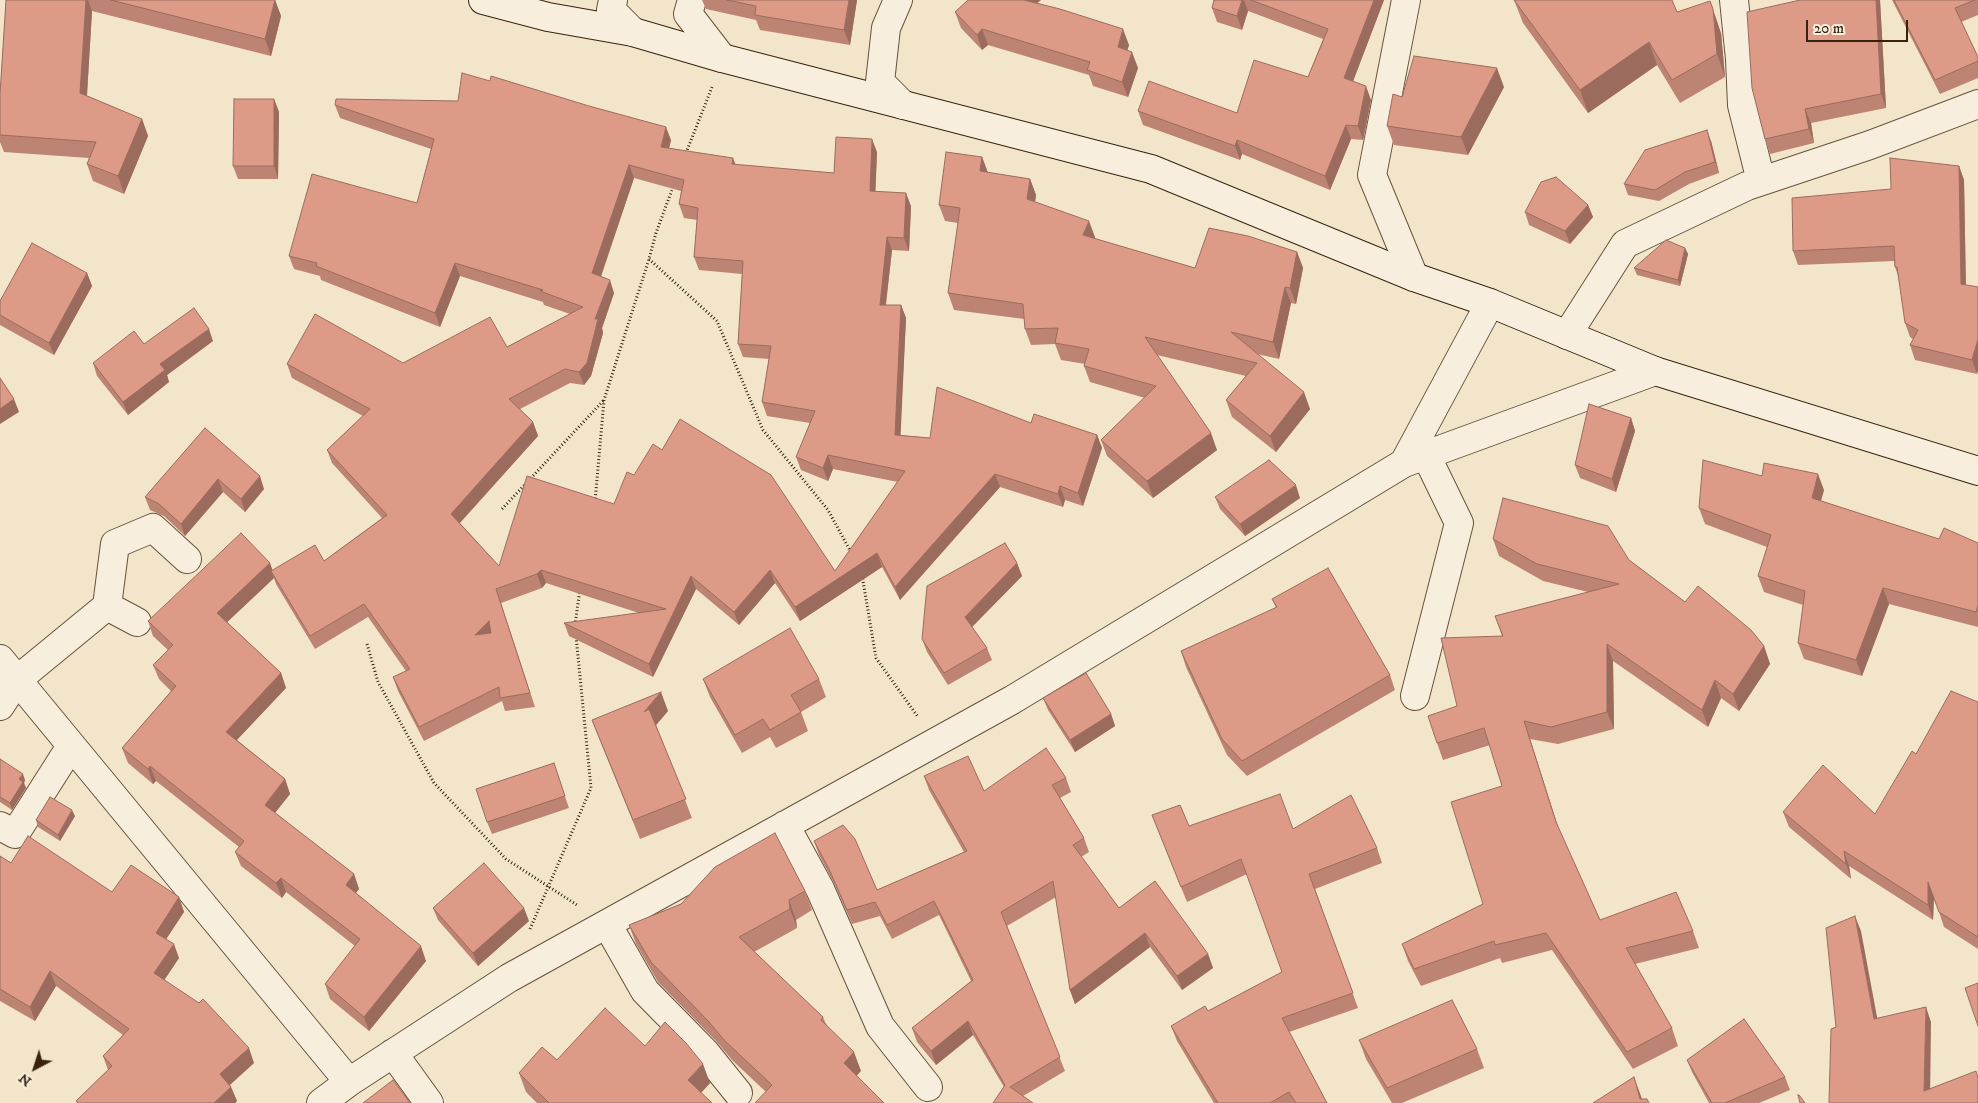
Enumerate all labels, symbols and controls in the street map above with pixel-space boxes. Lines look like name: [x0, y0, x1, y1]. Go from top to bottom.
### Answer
scale bar: [1808, 10, 1910, 42]
text: 20 m: [1814, 19, 1844, 38]
north arrow: [10, 1043, 60, 1093]
text: N: [15, 1069, 36, 1090]

